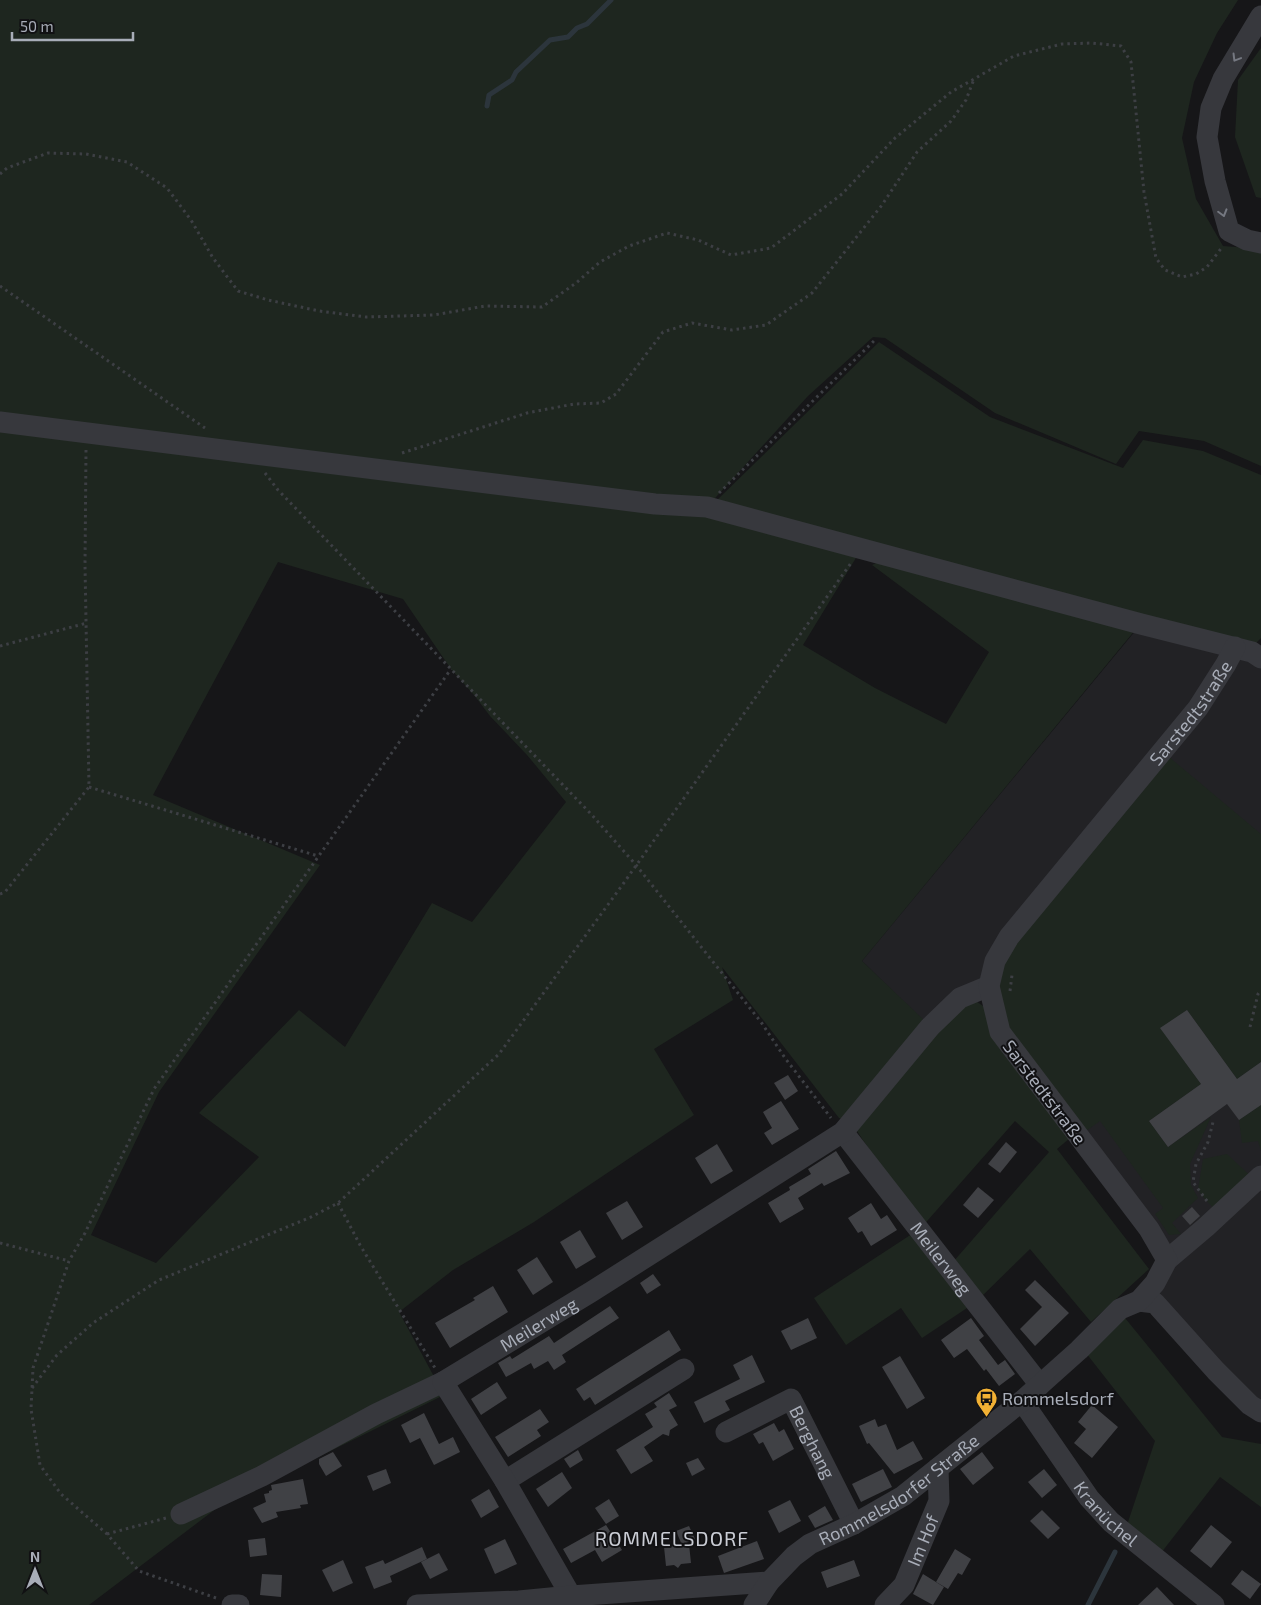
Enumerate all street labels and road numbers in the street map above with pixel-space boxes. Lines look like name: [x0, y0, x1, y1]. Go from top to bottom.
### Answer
street label: Sarstedtstraße: [1144, 656, 1236, 770]
street label: Sarstedtstraße: [999, 1035, 1091, 1149]
street label: Meilerweg: [906, 1217, 977, 1299]
street label: Meilerweg: [496, 1292, 581, 1356]
street label: Berghang: [785, 1402, 840, 1482]
street label: Rommelsdorfer Straße: [815, 1429, 983, 1550]
street label: Kranüchel: [1070, 1477, 1143, 1551]
street label: Im Hof: [902, 1510, 944, 1569]

